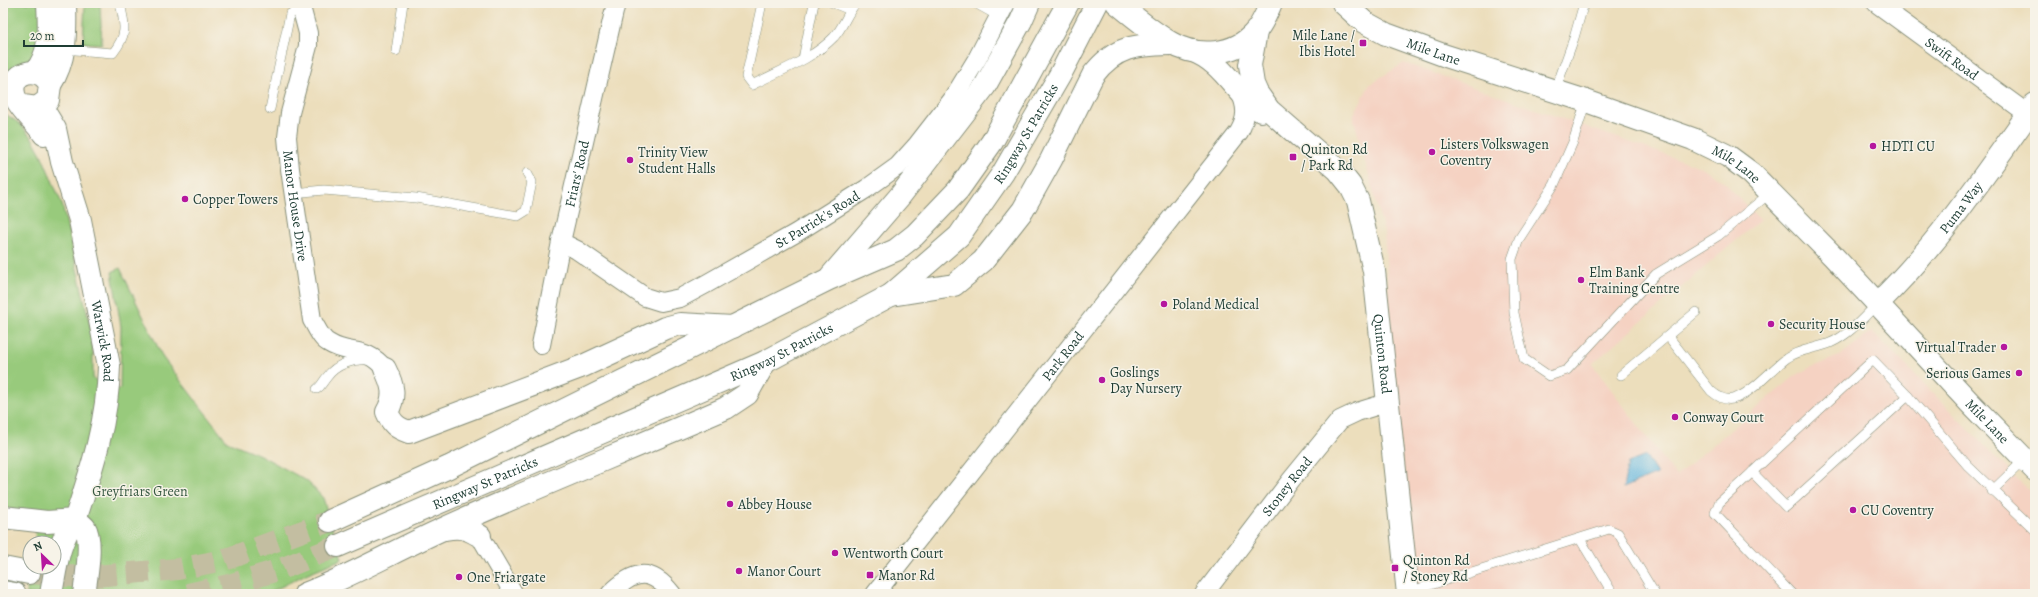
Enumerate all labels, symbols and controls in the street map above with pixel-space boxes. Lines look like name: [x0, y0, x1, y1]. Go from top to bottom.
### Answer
scale bar: [24, 22, 83, 48]
place label: Mile Lane / Ibis Hotel: [1292, 26, 1356, 61]
text: 20 m: [30, 28, 54, 44]
street label: Mile Lane: [1404, 33, 1463, 70]
street label: Swift Road: [1921, 33, 1983, 85]
marker: Mile Lane / Ibis Hotel: [1358, 38, 1368, 48]
street label: Ringway St Patricks: [989, 80, 1063, 188]
place label: Listers Volkswagen Coventry: [1440, 135, 1549, 170]
place label: HDTI CU: [1881, 137, 1935, 156]
street label: Friars' Road: [560, 138, 594, 209]
place label: Quinton Rd / Park Rd: [1301, 140, 1368, 175]
street label: Mile Lane: [1709, 141, 1765, 187]
marker: HDTI CU: [1868, 141, 1878, 151]
place label: Trinity View Student Halls: [638, 143, 716, 178]
marker: Listers Volkswagen Coventry: [1427, 147, 1437, 157]
street label: Manor House Drive: [278, 149, 312, 263]
marker: Quinton Rd / Park Rd: [1288, 152, 1298, 162]
marker: Trinity View Student Halls: [625, 155, 635, 165]
street label: Puma Way: [1935, 177, 1987, 238]
street label: St Patrick's Road: [772, 186, 864, 253]
place label: Copper Towers: [193, 190, 278, 209]
marker: Copper Towers: [180, 194, 190, 204]
place label: Elm Bank Training Centre: [1589, 263, 1680, 298]
marker: Elm Bank Training Centre: [1576, 275, 1586, 285]
place label: Poland Medical: [1172, 295, 1260, 314]
street label: Warwick Road: [86, 298, 118, 383]
marker: Poland Medical: [1159, 299, 1169, 309]
street label: Quinton Road: [1369, 313, 1396, 395]
place label: Security House: [1779, 315, 1866, 334]
street label: Ringway St Patricks: [727, 319, 837, 386]
marker: Security House: [1766, 319, 1776, 329]
street label: Park Road: [1037, 327, 1089, 385]
place label: Virtual Trader: [1915, 338, 1997, 357]
marker: Virtual Trader: [1999, 342, 2009, 352]
place label: Goslings Day Nursery: [1110, 363, 1183, 398]
place label: Serious Games: [1926, 364, 2011, 383]
marker: Serious Games: [2014, 368, 2024, 378]
marker: Goslings Day Nursery: [1097, 375, 1107, 385]
street label: Mile Lane: [1961, 395, 2013, 448]
place label: Conway Court: [1683, 408, 1764, 427]
marker: Conway Court: [1670, 412, 1680, 422]
street label: Ringway St Patricks: [429, 452, 541, 514]
street label: Stoney Road: [1258, 452, 1317, 520]
park label: Greyfriars Green: [92, 482, 188, 501]
place label: Abbey House: [737, 495, 812, 514]
marker: Abbey House: [725, 499, 735, 509]
place label: CU Coventry: [1861, 501, 1934, 520]
marker: CU Coventry: [1848, 505, 1858, 515]
north arrow: [22, 535, 62, 575]
text: N: [31, 538, 45, 555]
place label: Wentworth Court: [842, 544, 944, 563]
marker: Wentworth Court: [830, 548, 840, 558]
place label: Quinton Rd / Stoney Rd: [1403, 551, 1470, 586]
place label: Manor Court: [747, 562, 821, 581]
marker: Quinton Rd / Stoney Rd: [1390, 563, 1400, 573]
marker: Manor Court: [734, 566, 744, 576]
place label: Manor Rd: [878, 566, 935, 585]
place label: One Friargate: [467, 568, 546, 587]
marker: Manor Rd: [865, 570, 875, 580]
marker: One Friargate: [454, 572, 464, 582]

